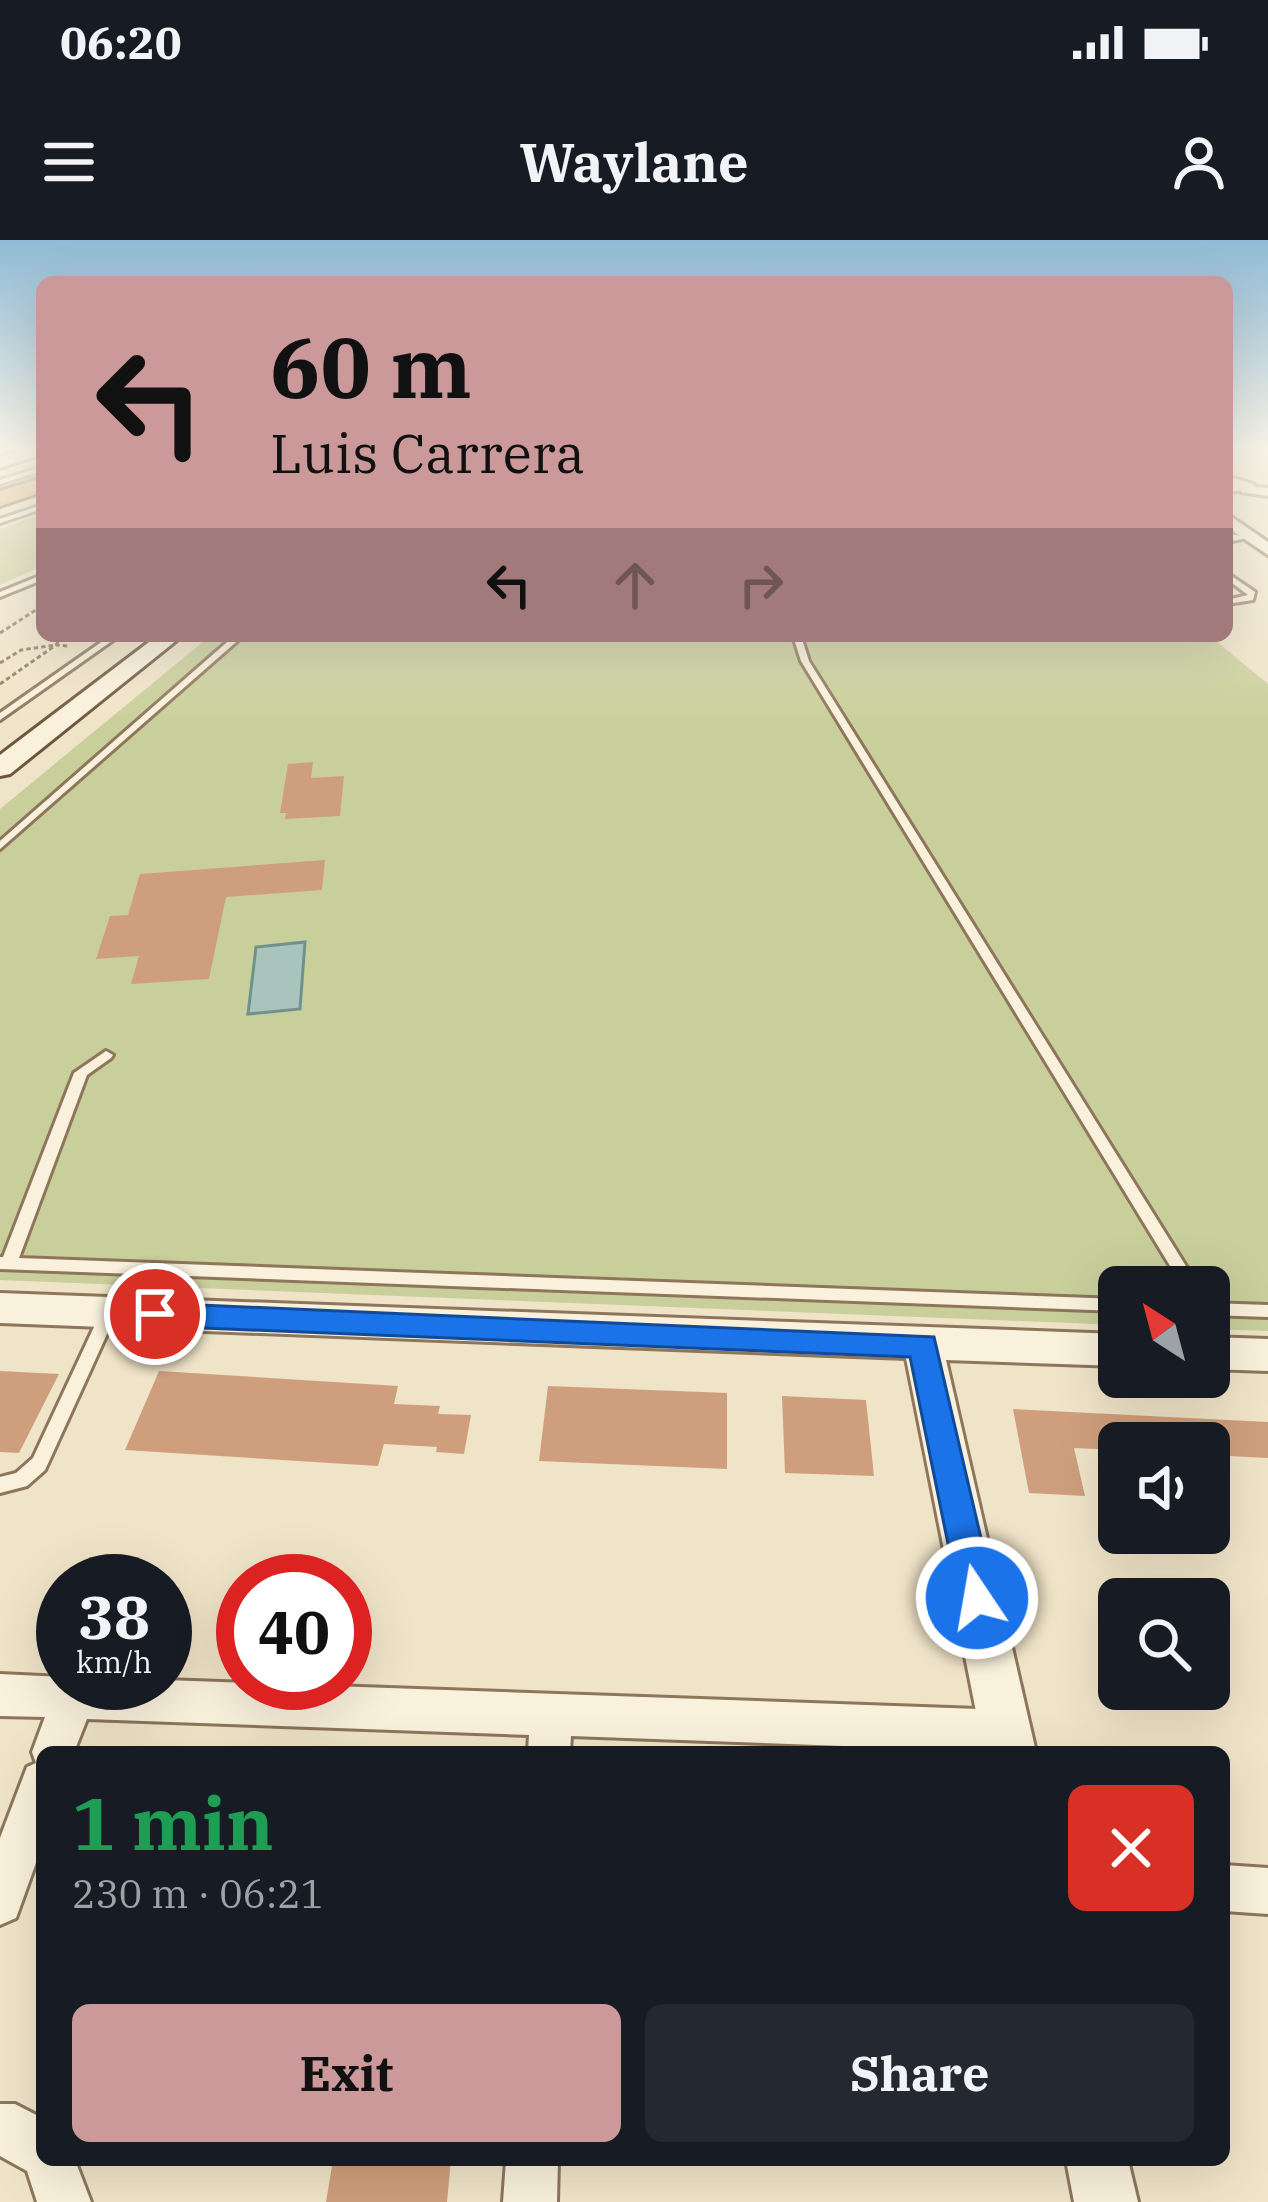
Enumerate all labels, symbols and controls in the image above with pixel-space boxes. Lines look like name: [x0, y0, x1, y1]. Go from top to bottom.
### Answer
text: 06:20: [60, 13, 182, 71]
text: Waylane: [520, 127, 748, 197]
icon: menu: [36, 129, 102, 195]
icon: person: [1166, 129, 1232, 195]
text: 60 m: [270, 312, 472, 421]
icon: left: [72, 324, 228, 480]
text: Luis Carrera: [270, 418, 585, 488]
icon: left: [476, 552, 542, 618]
icon: ahead: [602, 552, 668, 618]
icon: right: [728, 552, 794, 618]
pin: [104, 1263, 206, 1365]
north arrow: [1098, 1266, 1230, 1398]
map controls: [1098, 1266, 1230, 1710]
icon: arrive: [122, 1281, 188, 1347]
button: sound: [1098, 1422, 1230, 1554]
position arrow: [914, 1535, 1040, 1661]
speed limit sign: 40: [216, 1554, 372, 1710]
text: 38: [78, 1577, 150, 1656]
button: search: [1098, 1578, 1230, 1710]
text: km/h: [76, 1642, 152, 1681]
text: 1 min: [72, 1776, 274, 1870]
button: close: [1068, 1785, 1194, 1911]
text: 230 m · 06:21: [72, 1868, 324, 1919]
button: Exit: [72, 2004, 621, 2142]
button: Share: [645, 2004, 1194, 2142]

